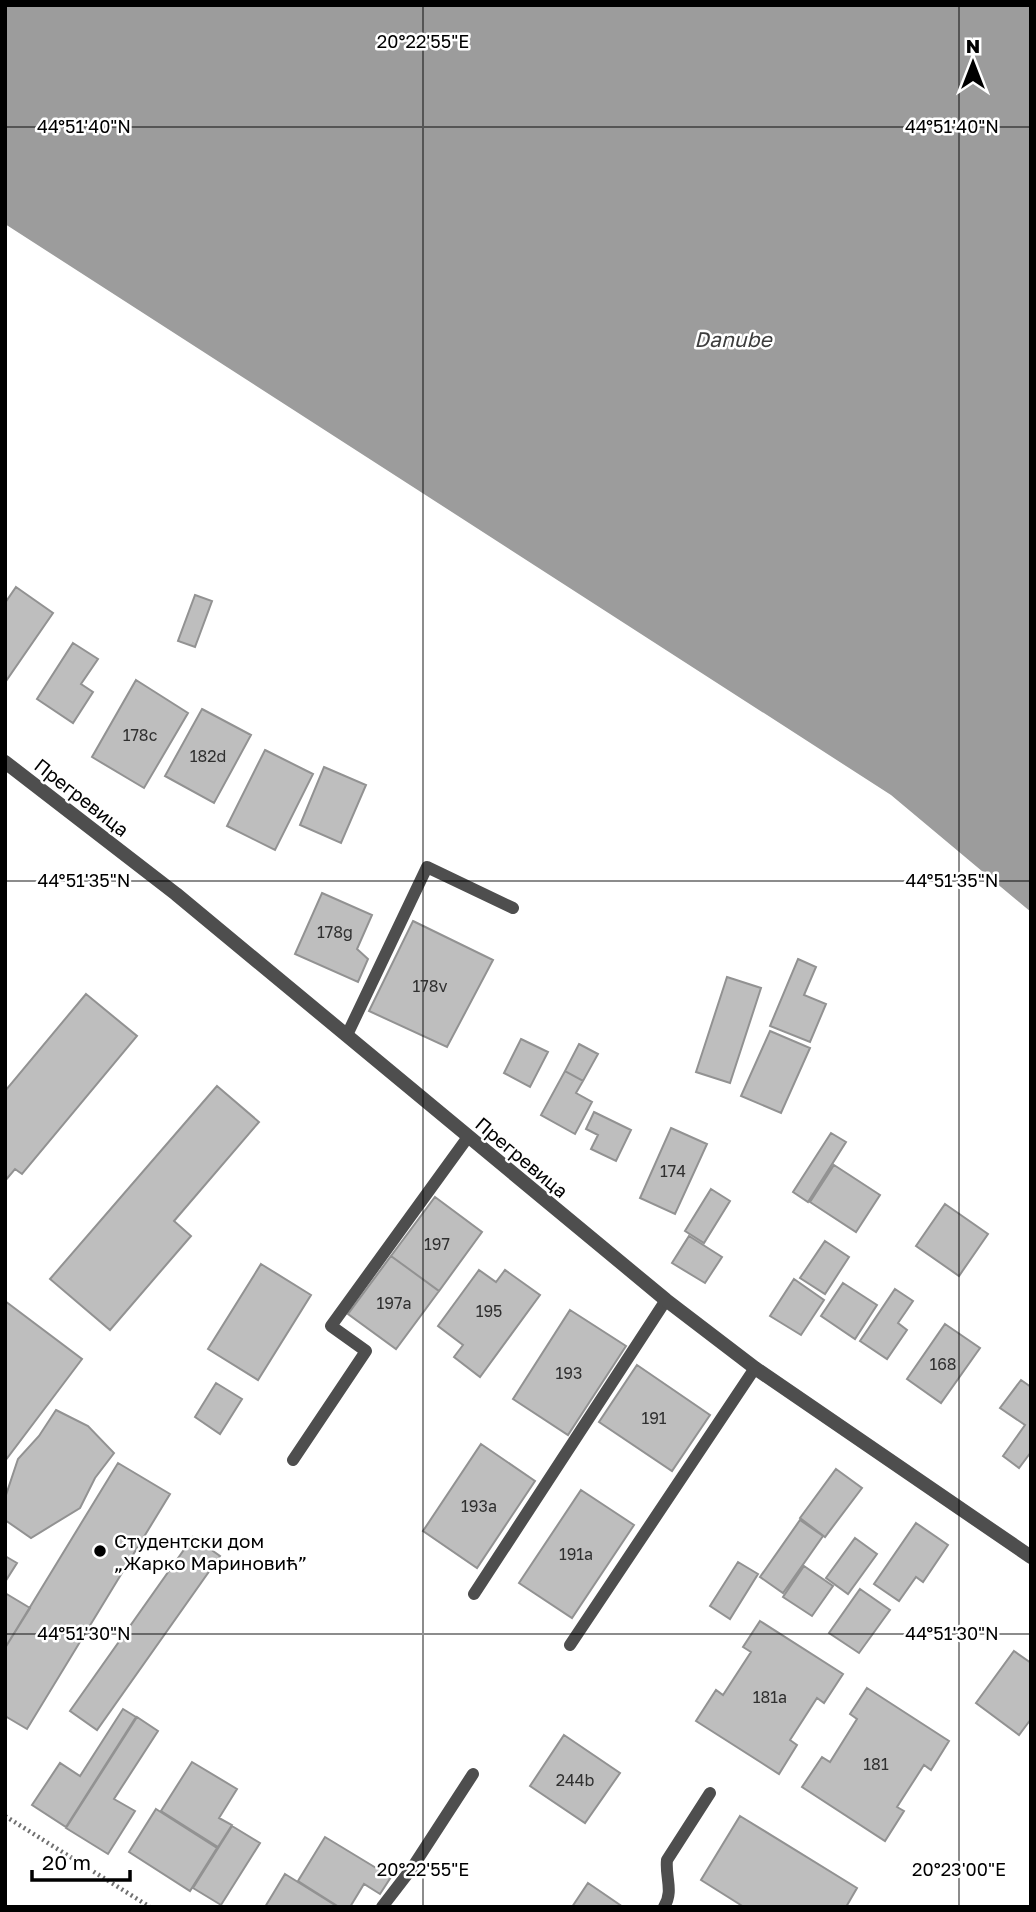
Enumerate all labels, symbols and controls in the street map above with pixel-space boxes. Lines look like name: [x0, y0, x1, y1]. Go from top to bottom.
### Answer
north arrow: [938, 28, 1008, 98]
text: 20°22'55"E: [377, 30, 469, 52]
text: N: [966, 34, 980, 57]
text: 44°51'40"N: [37, 115, 131, 137]
text: 44°51'40"N: [905, 115, 999, 137]
water label: Danube: [694, 326, 773, 352]
house number: 178c: [123, 725, 158, 745]
house number: 182d: [190, 746, 226, 766]
street label: Прегревица: [30, 753, 134, 841]
text: 44°51'35"N: [38, 869, 130, 891]
text: 44°51'35"N: [906, 869, 998, 891]
house number: 178g: [317, 922, 353, 942]
house number: 178v: [413, 976, 448, 996]
street label: Прегревица: [471, 1112, 573, 1202]
house number: 174: [660, 1161, 686, 1181]
house number: 197: [424, 1234, 450, 1254]
house number: 197a: [377, 1293, 411, 1313]
house number: 195: [476, 1301, 502, 1321]
house number: 168: [929, 1354, 957, 1374]
house number: 193: [556, 1363, 582, 1383]
house number: 191: [641, 1408, 667, 1428]
house number: 193a: [461, 1496, 497, 1516]
place label: Студентски дом „Жарко Мариновић”: [114, 1529, 307, 1574]
marker: Студентски дом „Жарко Мариновић”: [92, 1543, 108, 1559]
house number: 191a: [559, 1544, 593, 1564]
text: 44°51'30"N: [37, 1622, 131, 1644]
text: 44°51'30"N: [905, 1622, 999, 1644]
house number: 181a: [753, 1687, 787, 1707]
house number: 181: [863, 1754, 889, 1774]
house number: 244b: [556, 1770, 594, 1790]
scale bar: [32, 1839, 130, 1883]
text: 20 m: [42, 1849, 91, 1875]
text: 20°22'55"E: [377, 1858, 469, 1880]
text: 20°23'00"E: [912, 1858, 1006, 1880]

